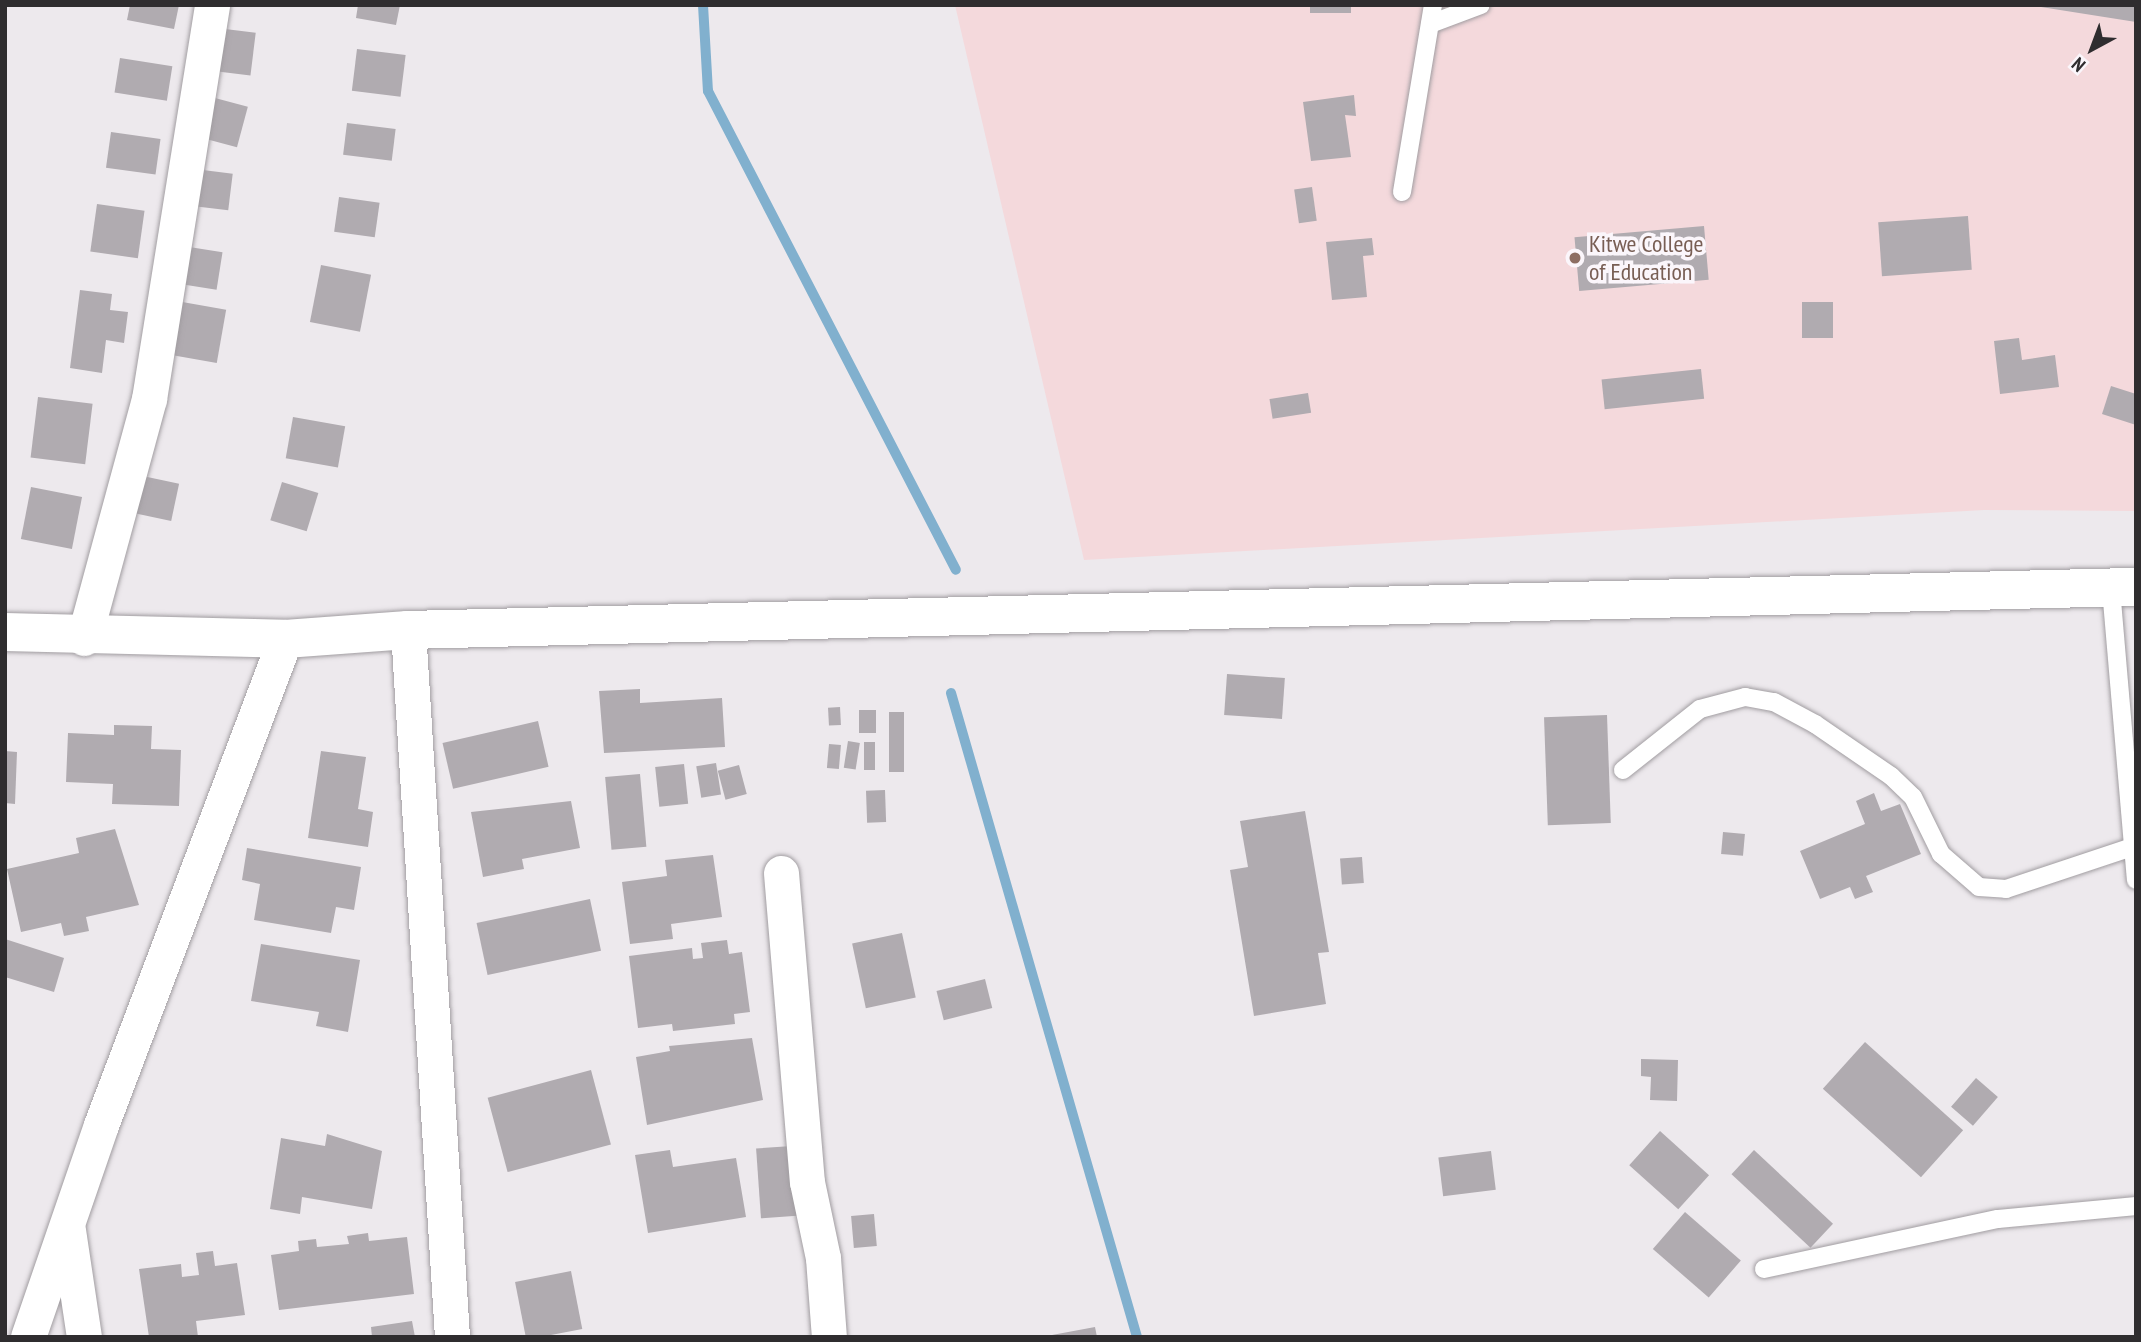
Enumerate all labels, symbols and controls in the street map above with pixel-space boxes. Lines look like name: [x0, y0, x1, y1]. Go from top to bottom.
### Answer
north arrow: [2057, 14, 2127, 84]
text: N: [2066, 52, 2090, 77]
place label: Kitwe College of Education: [1589, 230, 1703, 286]
marker: Kitwe College of Education: [1567, 250, 1583, 266]

